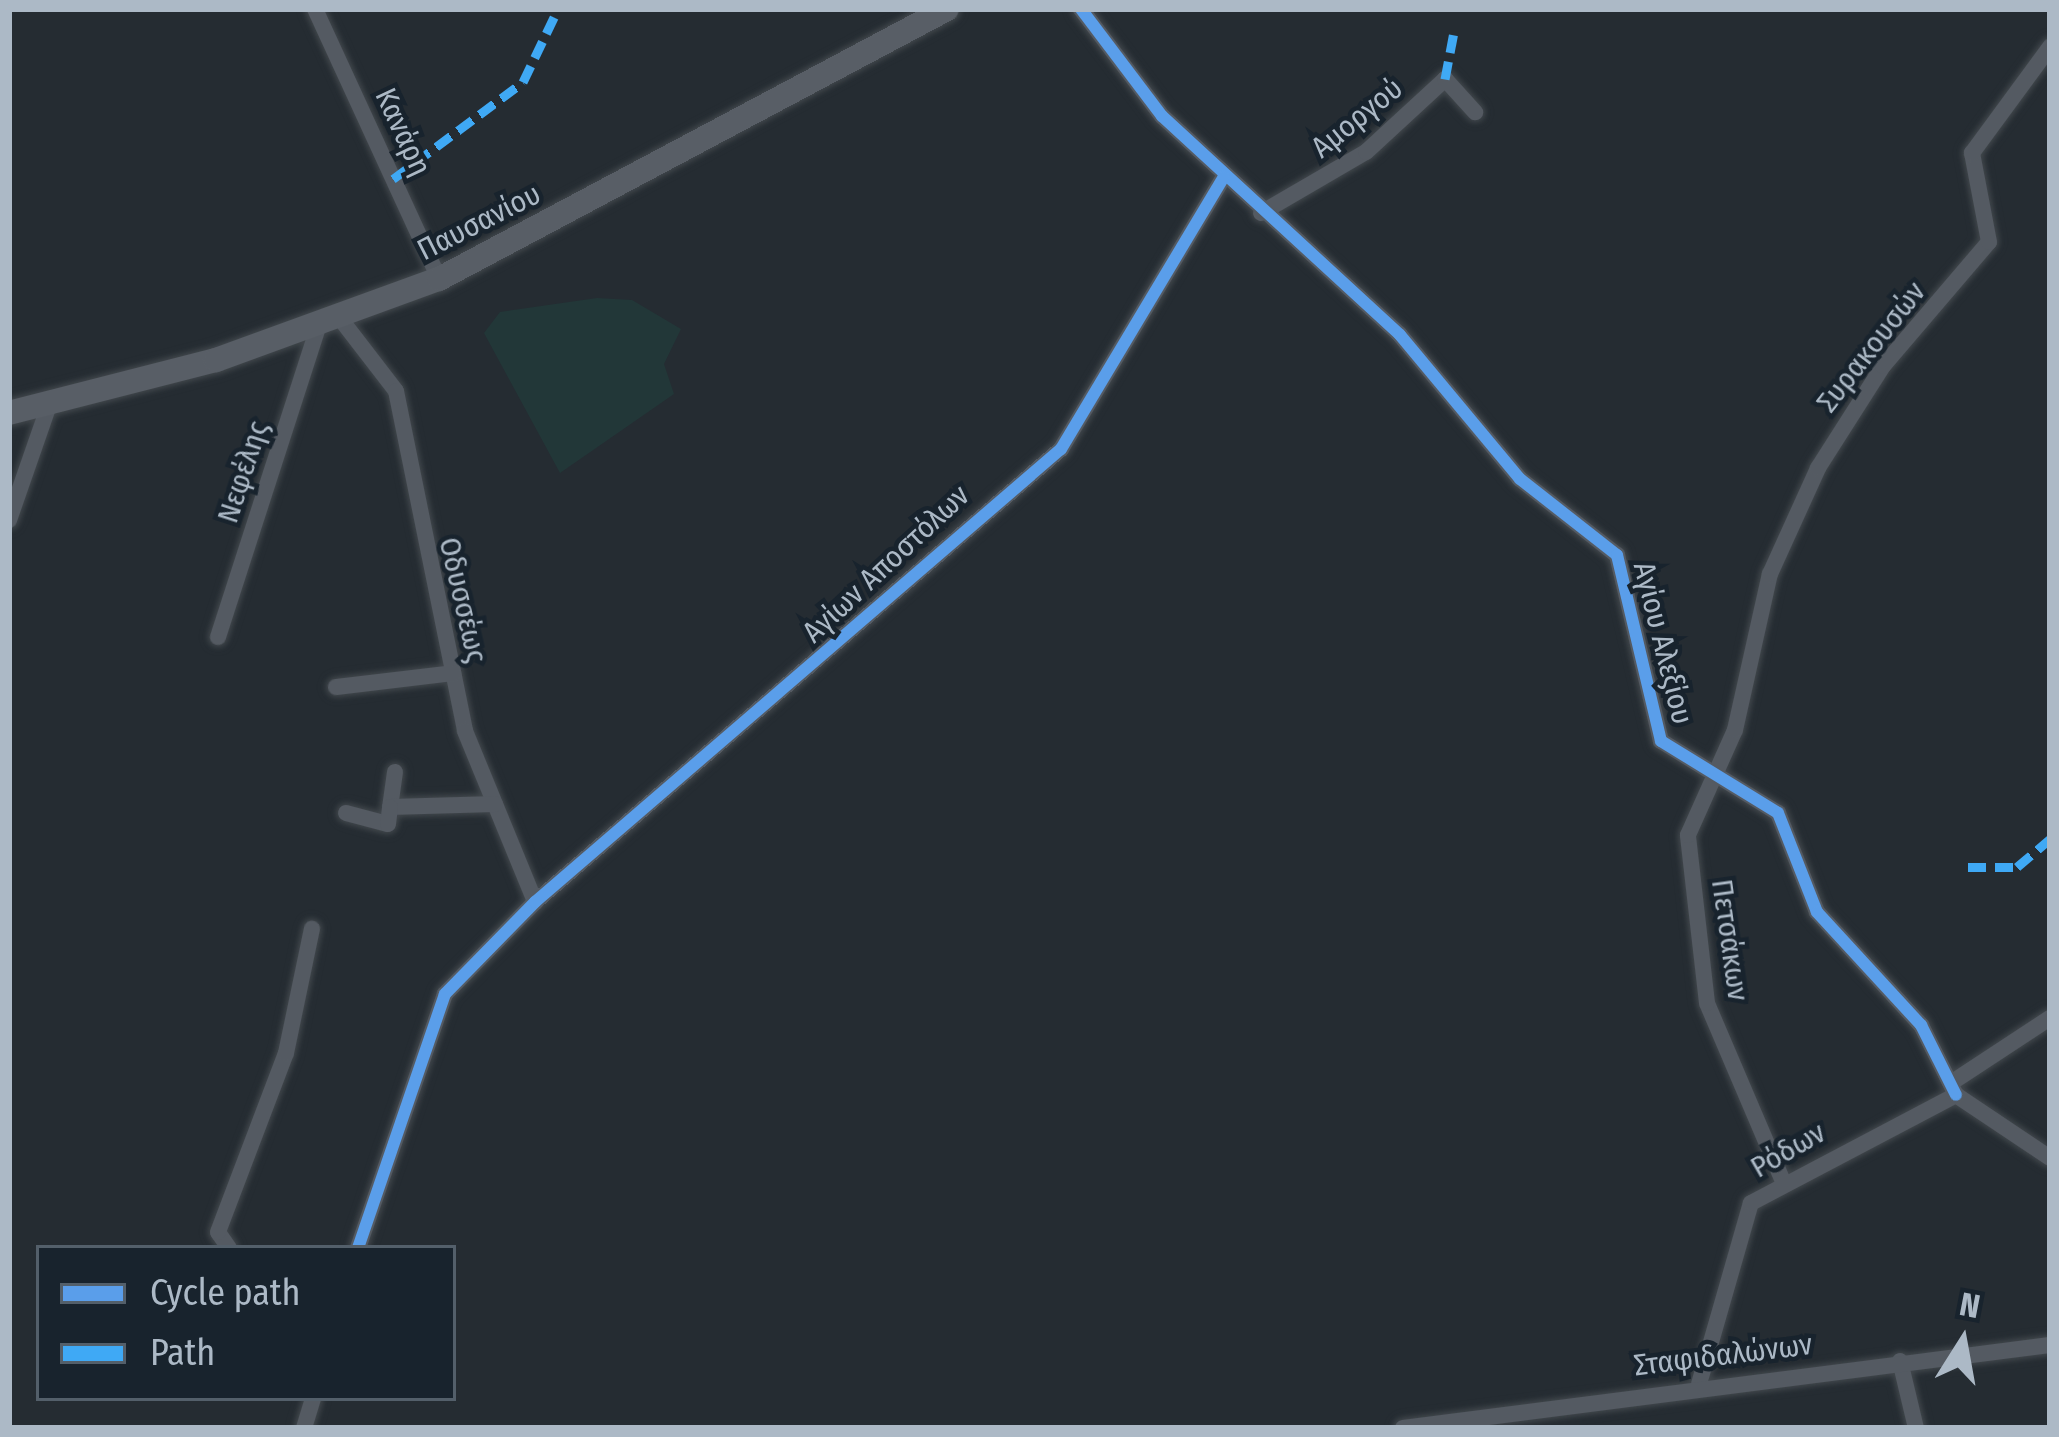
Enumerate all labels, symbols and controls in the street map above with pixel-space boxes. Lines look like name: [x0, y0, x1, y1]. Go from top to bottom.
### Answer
street label: Αμοργού: [1304, 70, 1410, 166]
street label: Κανάρη: [367, 83, 439, 181]
street label: Παυσανίου: [411, 176, 547, 268]
street label: Συρακουσών: [1809, 275, 1933, 419]
street label: Νεφέλης: [210, 417, 276, 527]
street label: Αγίων Αποστόλων: [795, 478, 977, 650]
street label: Οδυσσέως: [431, 534, 495, 666]
street label: Αγίου Αλεξίου: [1625, 558, 1701, 728]
street label: Πετσάκων: [1704, 877, 1756, 1003]
street label: Ρόδων: [1744, 1114, 1832, 1186]
legend: [36, 1245, 456, 1401]
text: Cycle path: [150, 1271, 301, 1315]
north arrow: [1903, 1281, 2023, 1401]
text: N: [1956, 1284, 1983, 1327]
street label: Σταφιδαλώνων: [1632, 1326, 1814, 1384]
text: Path: [150, 1331, 215, 1375]

